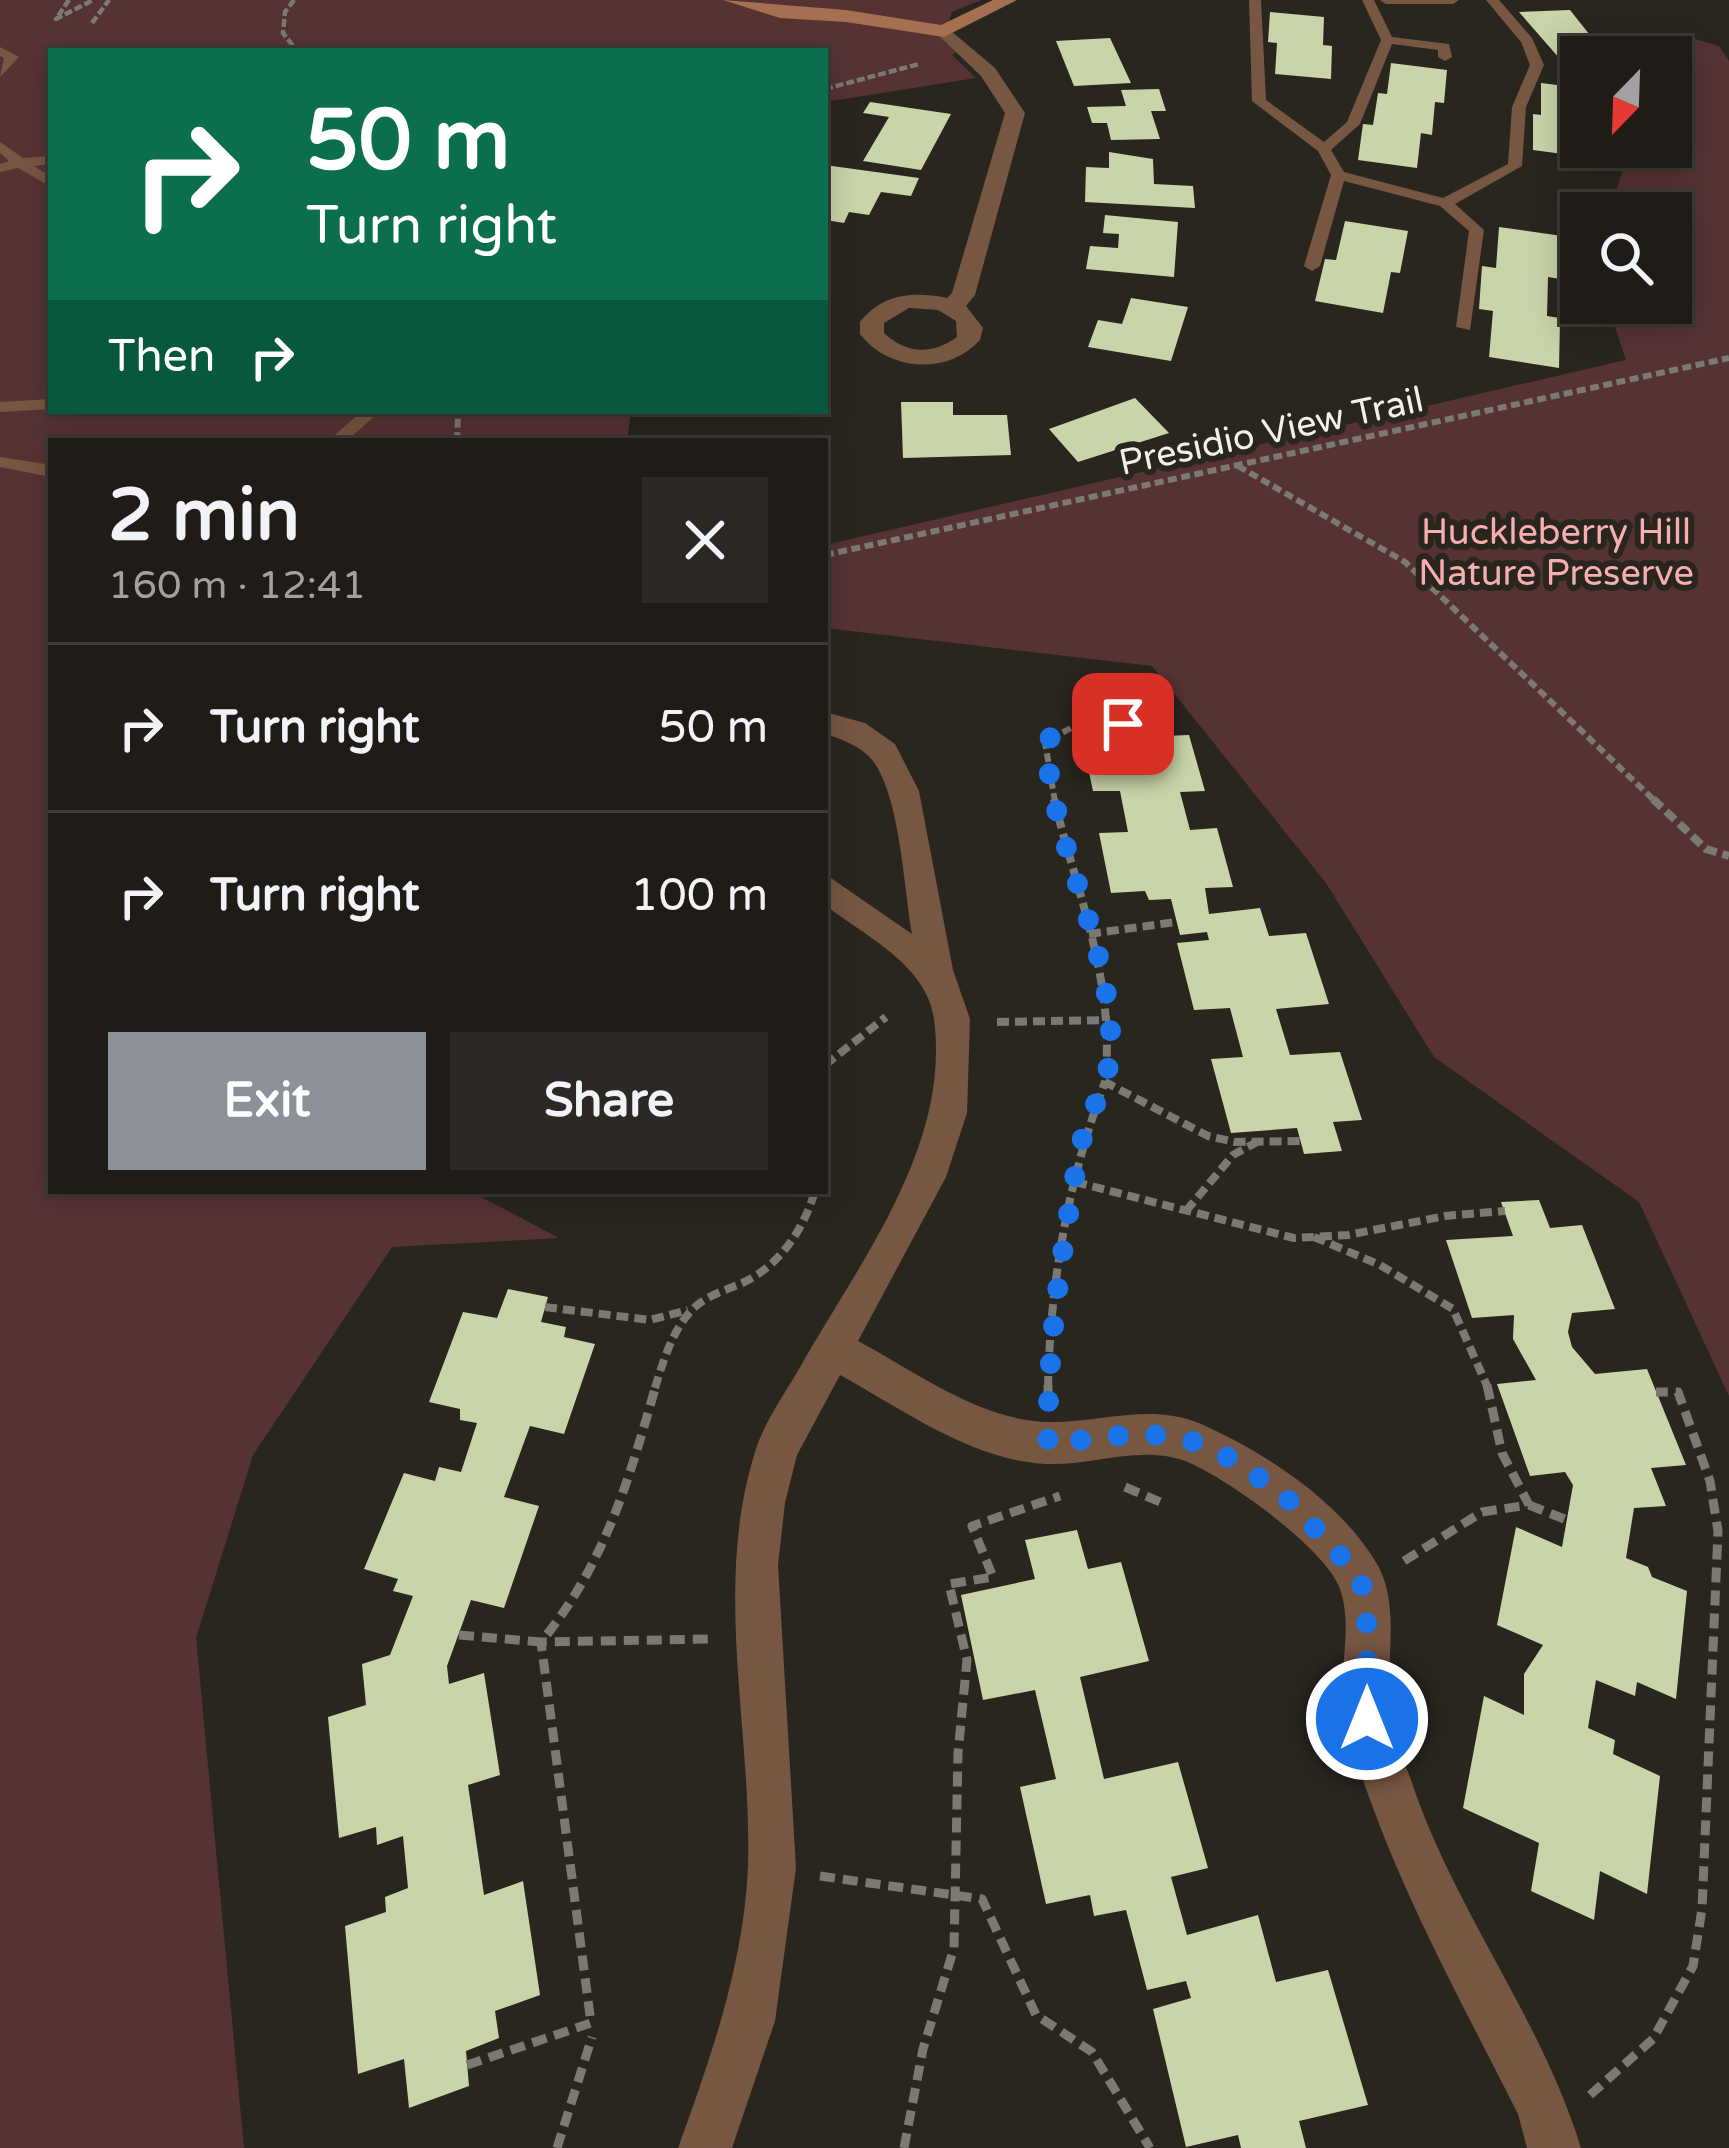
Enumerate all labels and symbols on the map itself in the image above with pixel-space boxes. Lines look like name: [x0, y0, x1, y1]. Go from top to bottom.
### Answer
north arrow: [1560, 36, 1692, 168]
street label: Presidio View Trail: [1115, 378, 1427, 485]
park label: Huckleberry Hill Nature Preserve: [1418, 511, 1694, 595]
pin: [1072, 673, 1174, 775]
position arrow: [1304, 1656, 1430, 1782]

